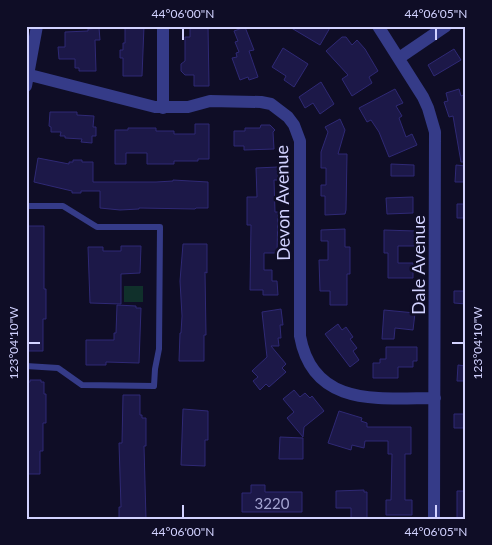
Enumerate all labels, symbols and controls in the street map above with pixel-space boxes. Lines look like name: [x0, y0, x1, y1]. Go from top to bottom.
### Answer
text: 44°06'00"N: [152, 6, 214, 21]
text: 44°06'05"N: [405, 6, 467, 21]
street label: Devon Avenue: [270, 145, 294, 261]
street label: Dale Avenue: [407, 215, 429, 315]
text: 123°04'10"W: [6, 306, 21, 380]
text: 123°04'10"W: [470, 306, 485, 380]
house number: 3220: [255, 494, 290, 512]
text: 44°06'00"N: [152, 524, 214, 539]
text: 44°06'05"N: [405, 524, 467, 539]

